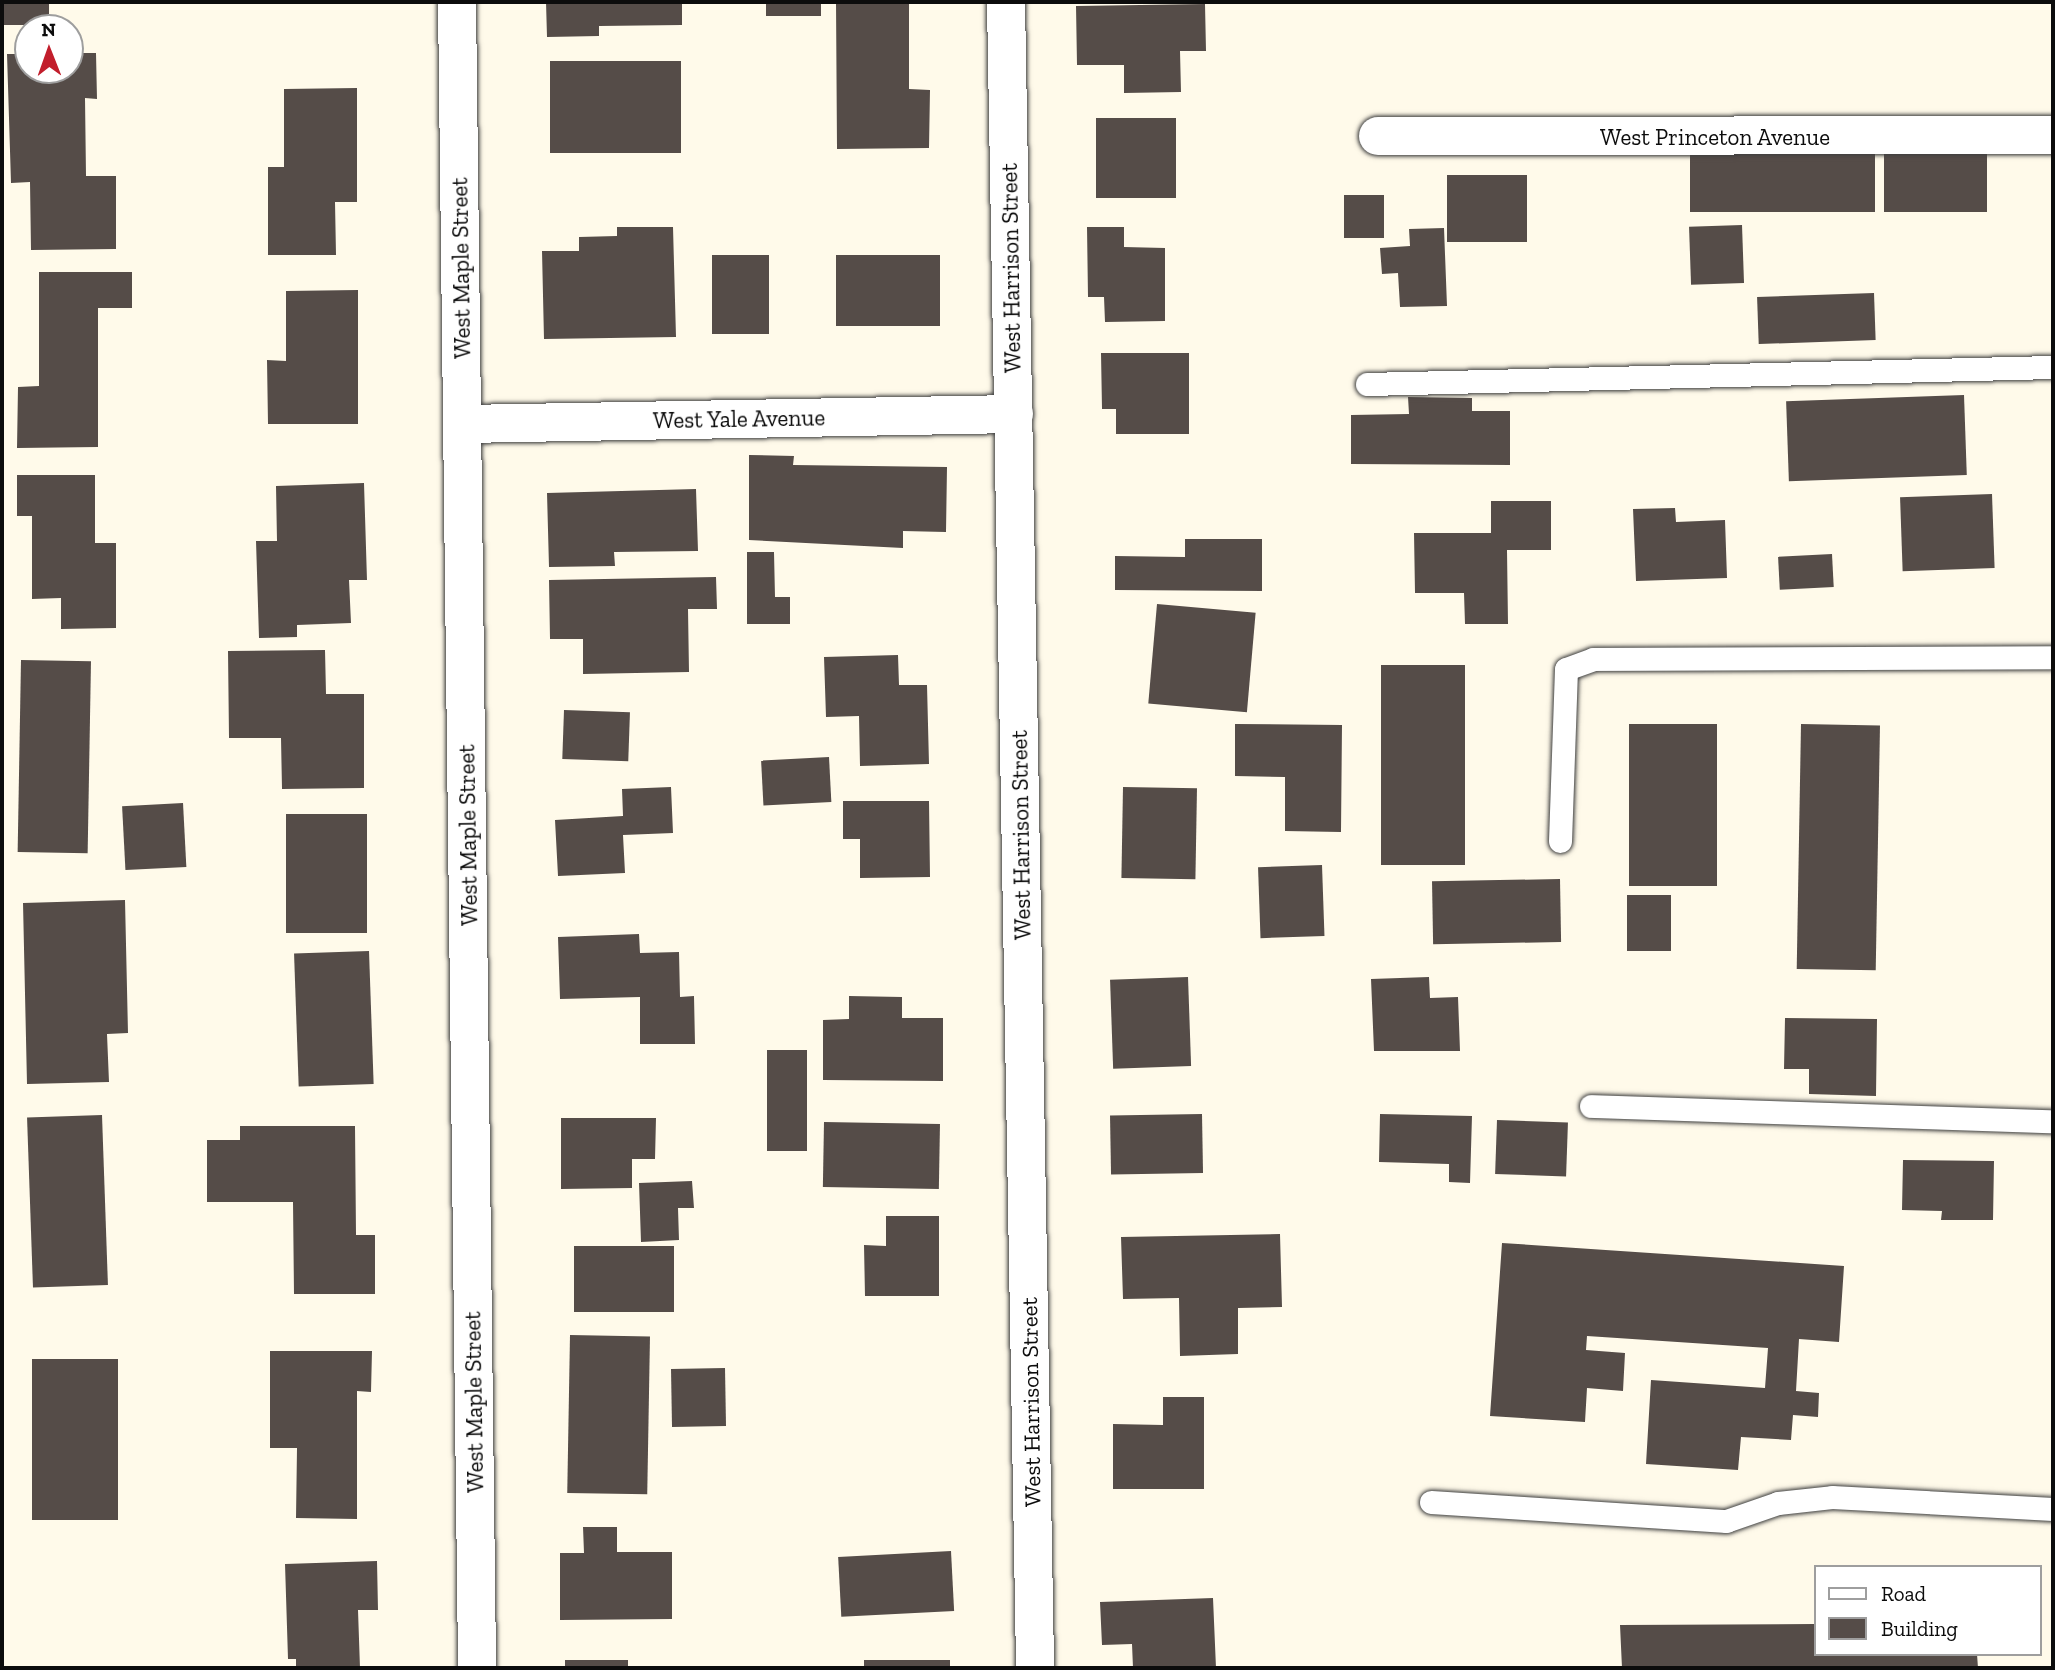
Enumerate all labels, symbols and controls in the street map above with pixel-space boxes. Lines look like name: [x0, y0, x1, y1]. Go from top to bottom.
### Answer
north arrow: [14, 14, 84, 84]
text: N: [41, 18, 56, 41]
street label: West Princeton Avenue: [1600, 123, 1830, 151]
street label: West Harrison Street: [995, 163, 1027, 373]
street label: West Maple Street: [446, 177, 476, 359]
street label: West Yale Avenue: [652, 404, 826, 434]
street label: West Harrison Street: [1005, 730, 1037, 940]
street label: West Maple Street: [453, 744, 483, 926]
street label: West Harrison Street: [1015, 1297, 1047, 1507]
street label: West Maple Street: [459, 1311, 489, 1493]
legend: [1814, 1565, 2041, 1656]
text: Road: [1881, 1581, 1926, 1606]
text: Building: [1881, 1616, 1958, 1641]

